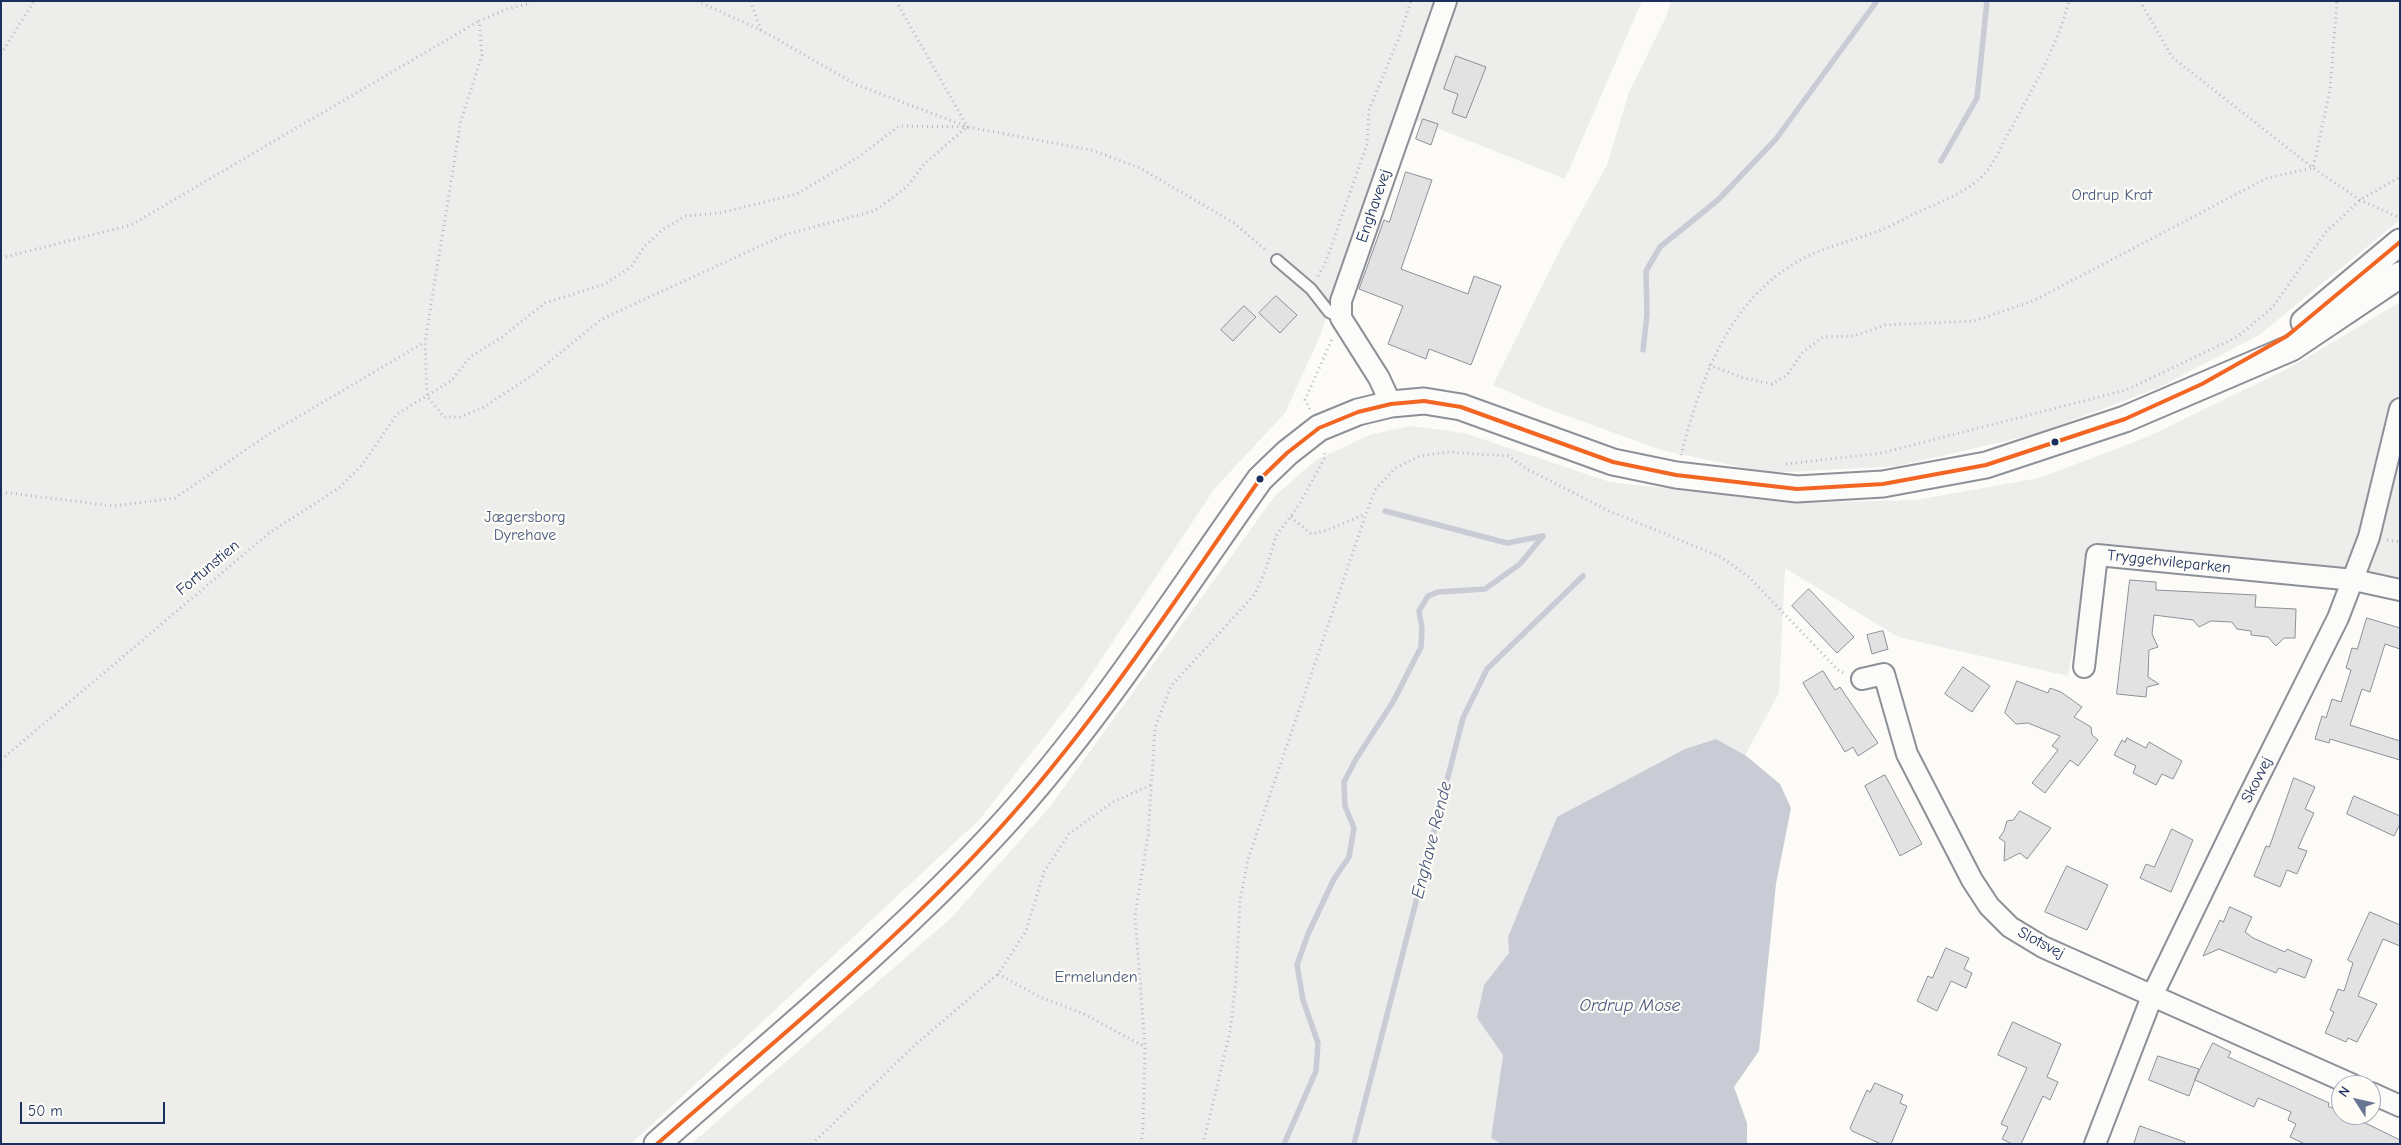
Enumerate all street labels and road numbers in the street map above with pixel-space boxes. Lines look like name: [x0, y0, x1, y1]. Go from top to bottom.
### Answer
street label: Enghavevej: [1352, 167, 1396, 245]
street label: Fortunstien: [173, 536, 243, 600]
street label: Tryggehvileparken: [2106, 546, 2232, 578]
street label: Skovvej: [2237, 754, 2277, 806]
street label: Slotsvej: [2014, 923, 2068, 963]

